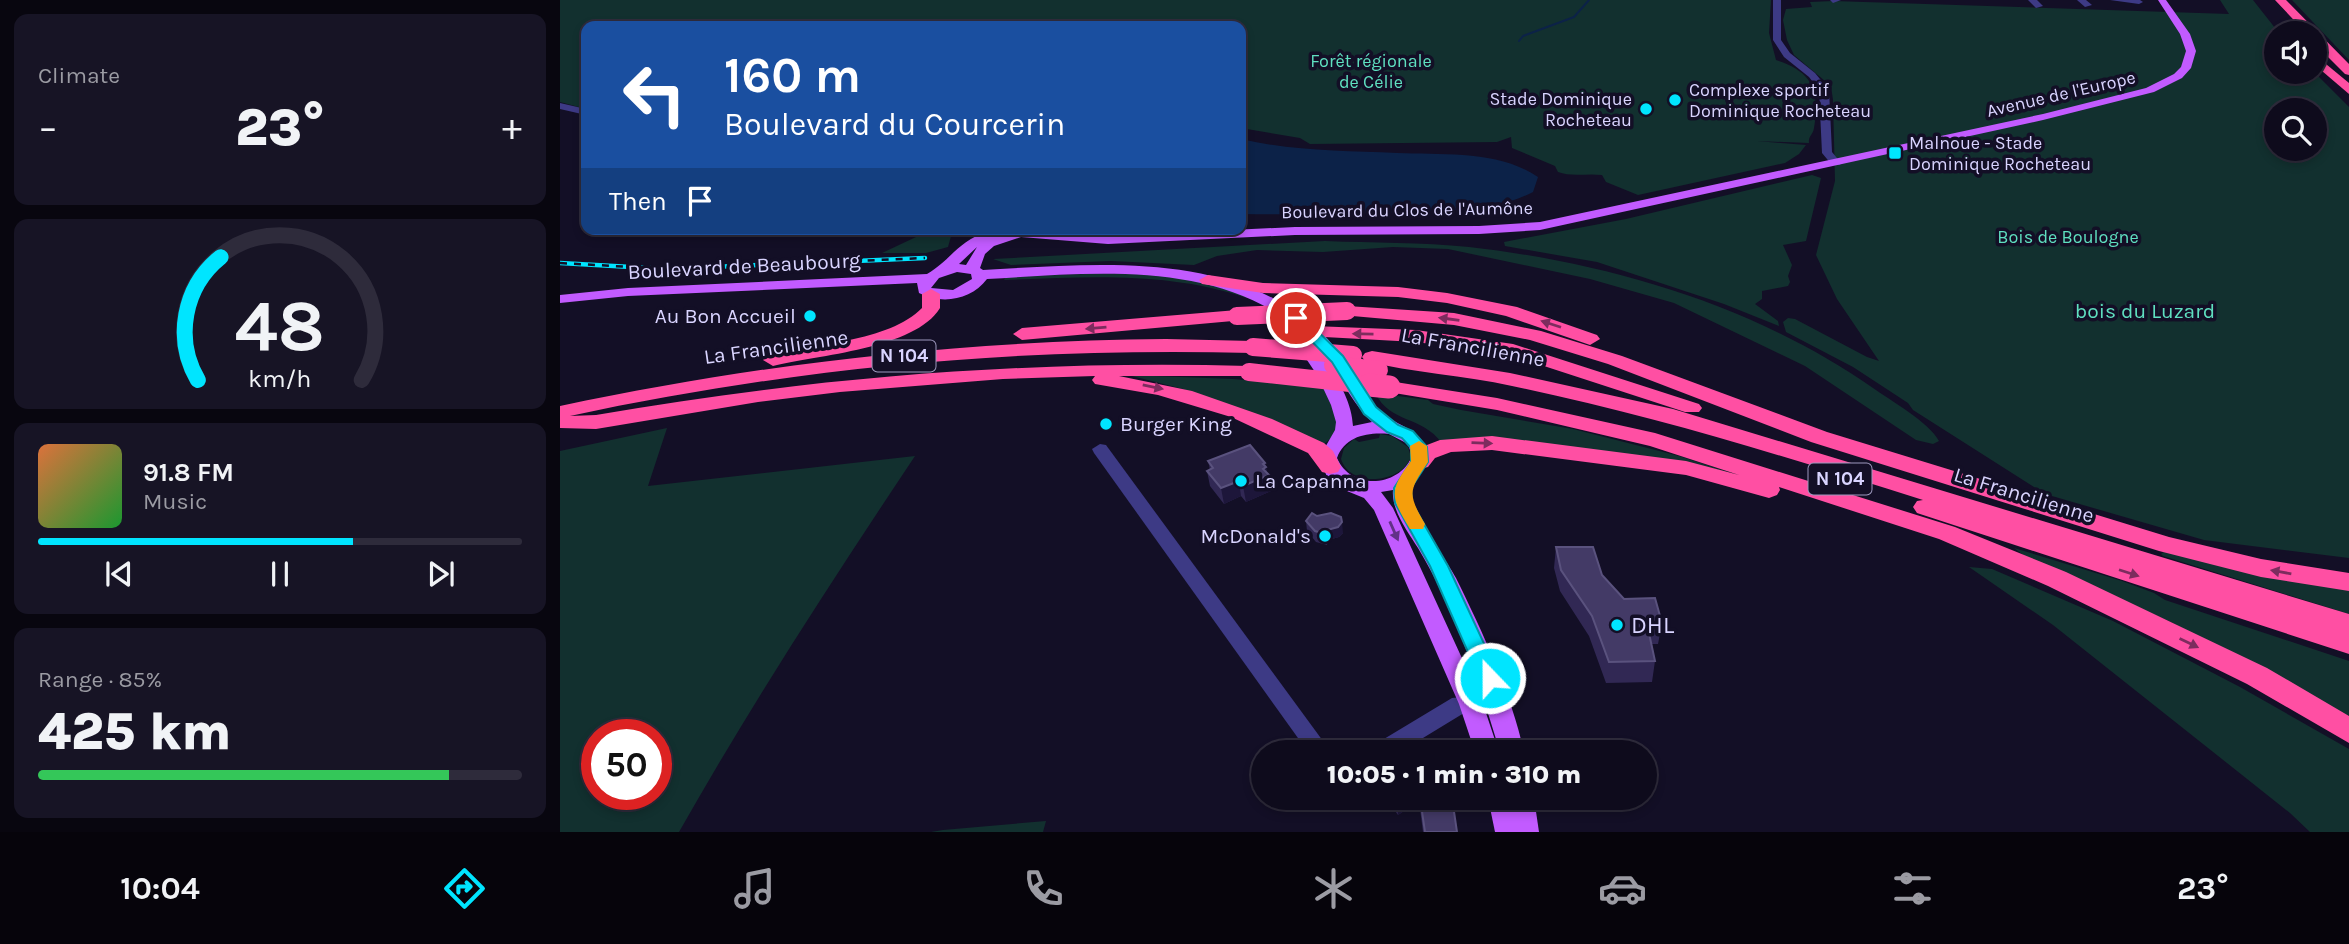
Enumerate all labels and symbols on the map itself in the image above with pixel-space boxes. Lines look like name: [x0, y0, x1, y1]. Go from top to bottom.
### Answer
park label: Forêt régionale de Célie: [1310, 50, 1432, 93]
street label: Avenue de l'Europe: [1984, 66, 2138, 122]
place label: Complexe sportif Dominique Rocheteau: [1689, 79, 1871, 122]
place label: Stade Dominique Rocheteau: [1489, 88, 1632, 131]
marker: Complexe sportif Dominique Rocheteau: [1667, 92, 1683, 108]
marker: Stade Dominique Rocheteau: [1638, 101, 1654, 117]
place label: Malnoue - Stade Dominique Rocheteau: [1909, 132, 2091, 175]
marker: Malnoue - Stade Dominique Rocheteau: [1887, 145, 1903, 161]
street label: Boulevard du Clos de l'Aumône: [1281, 197, 1533, 223]
park label: Bois de Boulogne: [1997, 226, 2139, 248]
street label: Boulevard de Beaubourg: [627, 248, 861, 284]
pin: [1266, 288, 1326, 348]
park label: bois du Luzard: [2075, 299, 2215, 323]
place label: Au Bon Accueil: [655, 304, 796, 328]
marker: Au Bon Accueil: [802, 308, 818, 324]
one-way arrow: [1438, 313, 1460, 324]
one-way arrow: [1541, 318, 1562, 329]
one-way arrow: [1085, 323, 1107, 334]
street label: La Francilienne: [1399, 323, 1547, 371]
street label: La Francilienne: [702, 325, 850, 369]
one-way arrow: [1351, 328, 1373, 340]
road number: N 104: [872, 340, 936, 372]
one-way arrow: [1142, 382, 1164, 393]
place label: Burger King: [1120, 412, 1232, 436]
marker: Burger King: [1098, 416, 1114, 432]
one-way arrow: [1471, 437, 1493, 448]
street label: La Francilienne: [1951, 462, 2097, 528]
road number: N 104: [1808, 464, 1872, 494]
place label: La Capanna: [1255, 469, 1367, 493]
marker: La Capanna: [1233, 473, 1249, 489]
one-way arrow: [1388, 521, 1400, 541]
place label: McDonald's: [1201, 524, 1311, 548]
marker: McDonald's: [1317, 528, 1333, 544]
one-way arrow: [2270, 566, 2292, 577]
one-way arrow: [2119, 568, 2140, 579]
place label: DHL: [1631, 611, 1675, 639]
marker: DHL: [1609, 617, 1625, 633]
one-way arrow: [2179, 637, 2199, 648]
position arrow: [1453, 641, 1527, 715]
speed limit sign: 50: [581, 719, 672, 810]

